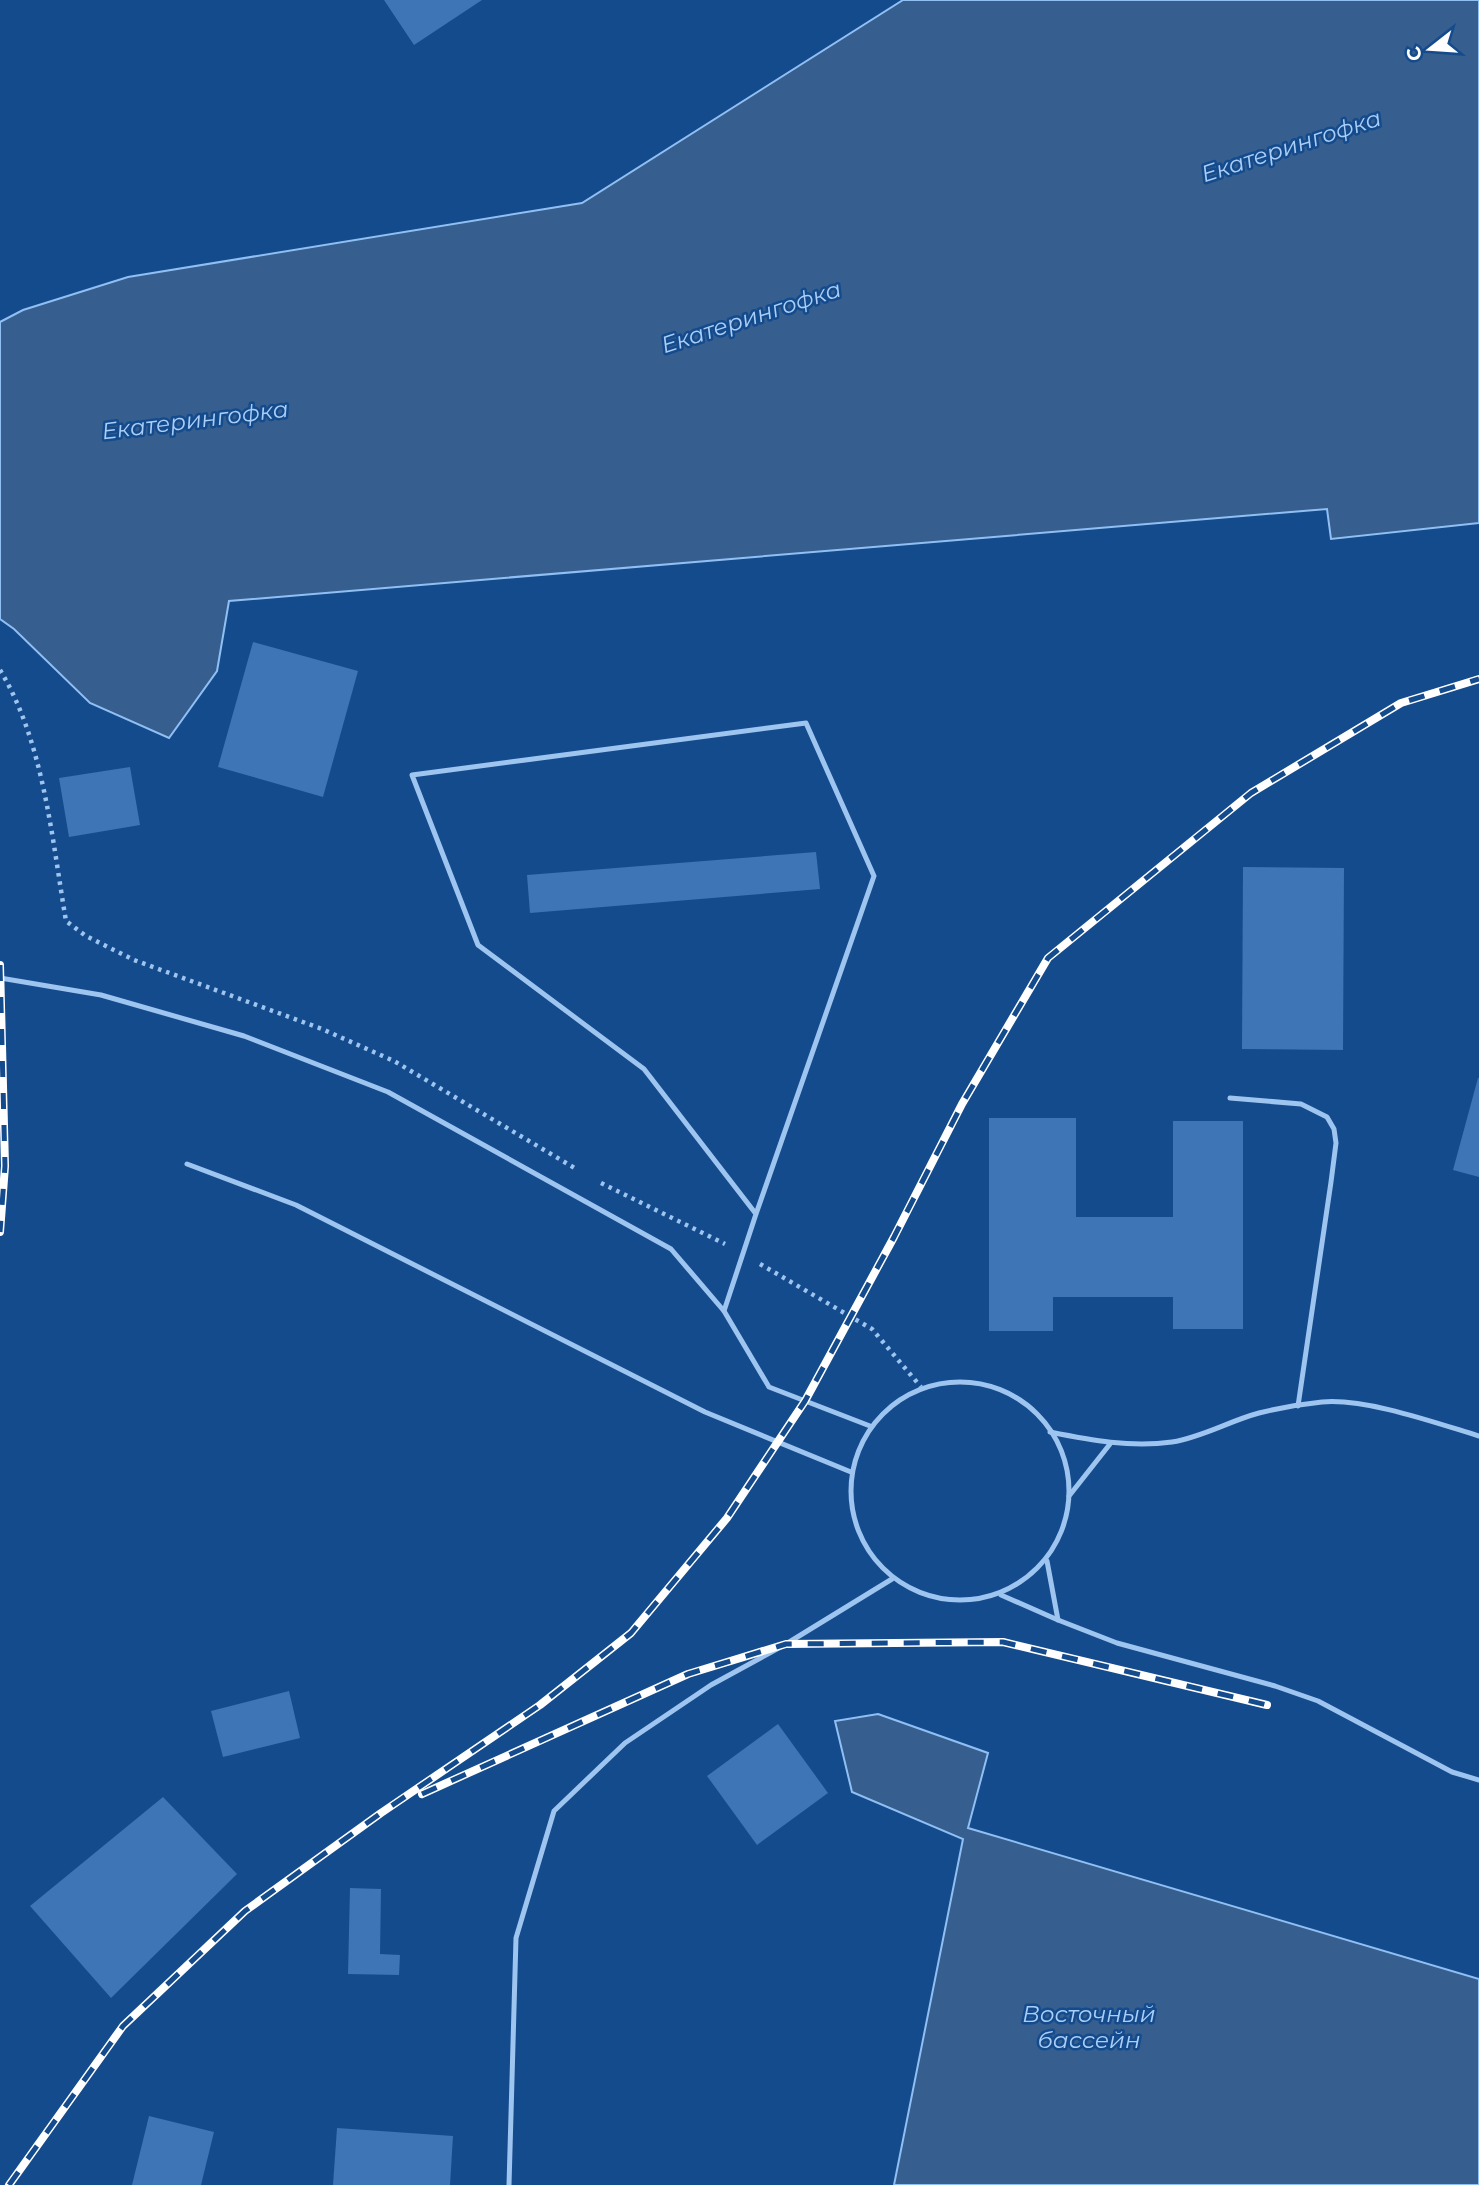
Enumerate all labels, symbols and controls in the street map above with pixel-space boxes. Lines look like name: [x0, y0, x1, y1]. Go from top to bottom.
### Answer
north arrow: [1395, 14, 1465, 84]
text: С: [1401, 44, 1427, 64]
water label: Екатерингофка: [1197, 104, 1385, 188]
water label: Екатерингофка: [657, 275, 845, 359]
water label: Екатерингофка: [100, 395, 290, 445]
water label: Восточный бассейн: [1022, 2000, 1156, 2054]

